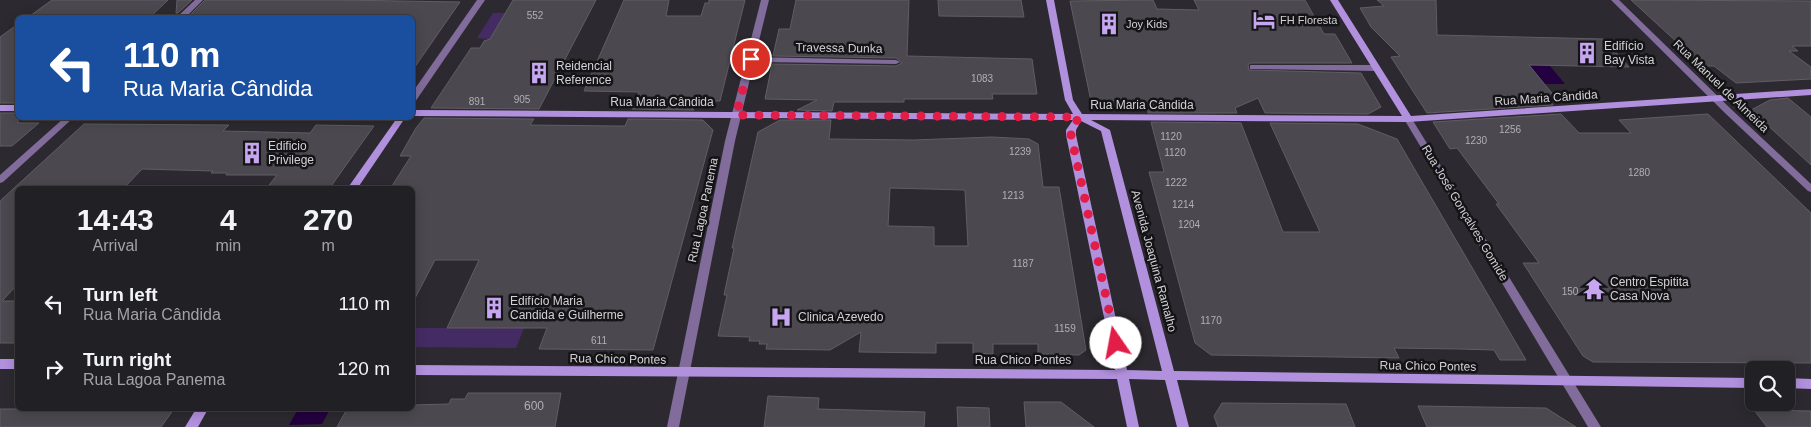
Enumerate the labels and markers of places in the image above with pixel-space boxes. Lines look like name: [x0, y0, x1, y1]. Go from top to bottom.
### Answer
hotel icon: FH Floresta: [1251, 7, 1277, 33]
building icon: Joy Kids: [1096, 11, 1122, 37]
place label: FH Floresta: [1280, 14, 1338, 26]
place label: Joy Kids: [1126, 18, 1168, 30]
pin: [730, 38, 772, 80]
place label: Edifício Bay Vista: [1604, 39, 1655, 67]
building icon: Edifício Bay Vista: [1574, 40, 1600, 66]
place label: Reidencial Reference: [556, 59, 612, 87]
building icon: Reidencial Reference: [526, 60, 552, 86]
place label: Edificio Privilege: [268, 139, 314, 167]
building icon: Edificio Privilege: [239, 140, 265, 166]
place label: Centro Espitita Casa Nova: [1610, 275, 1689, 303]
temple icon: Centro Espitita Casa Nova: [1581, 276, 1607, 302]
place label: Edifício Maria Candida e Guilherme: [510, 294, 624, 322]
building icon: Edifício Maria Candida e Guilherme: [481, 295, 507, 321]
hospital icon: Clinica Azevedo: [768, 304, 794, 330]
place label: Clinica Azevedo: [798, 310, 884, 324]

